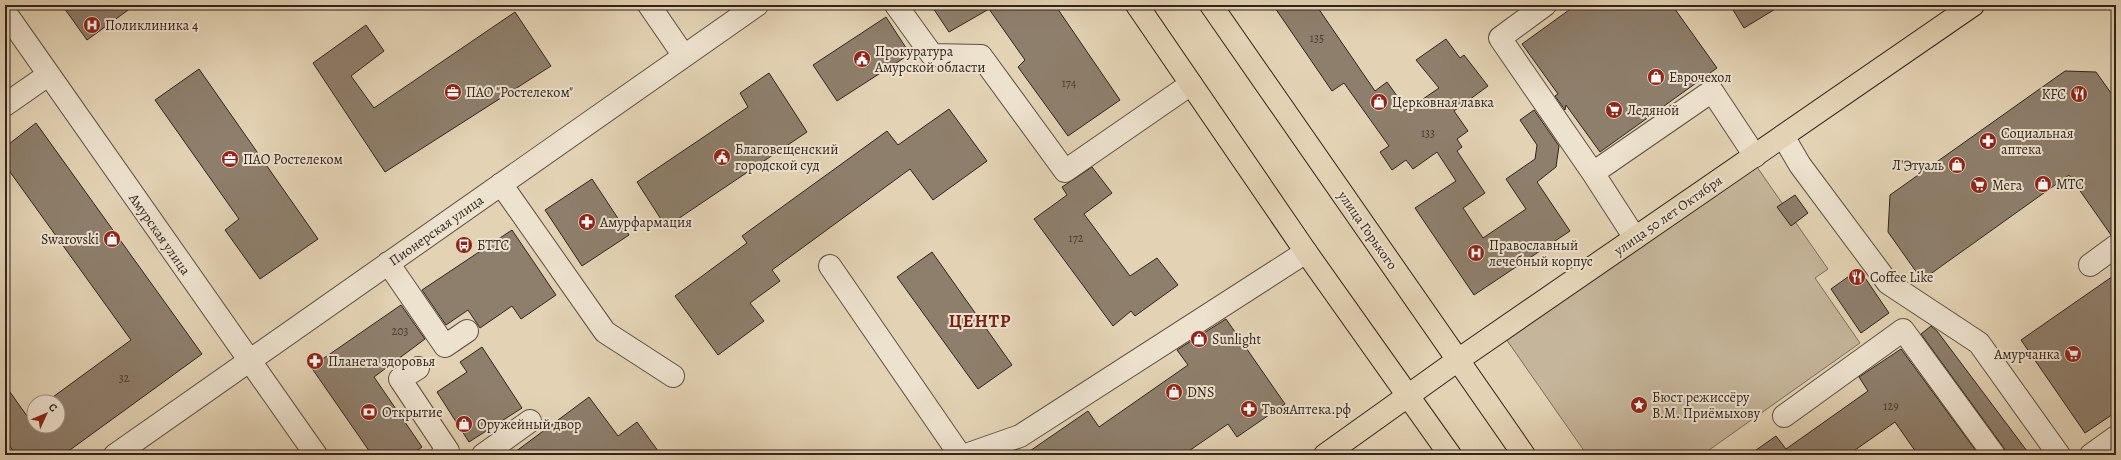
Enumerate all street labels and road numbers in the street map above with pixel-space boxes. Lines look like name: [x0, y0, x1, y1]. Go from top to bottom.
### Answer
street label: улица 50 лет Октября: [1609, 171, 1726, 261]
street label: улица Горького: [1333, 186, 1402, 273]
street label: Амурская улица: [124, 189, 195, 279]
street label: Пионерская улица: [385, 190, 488, 270]

